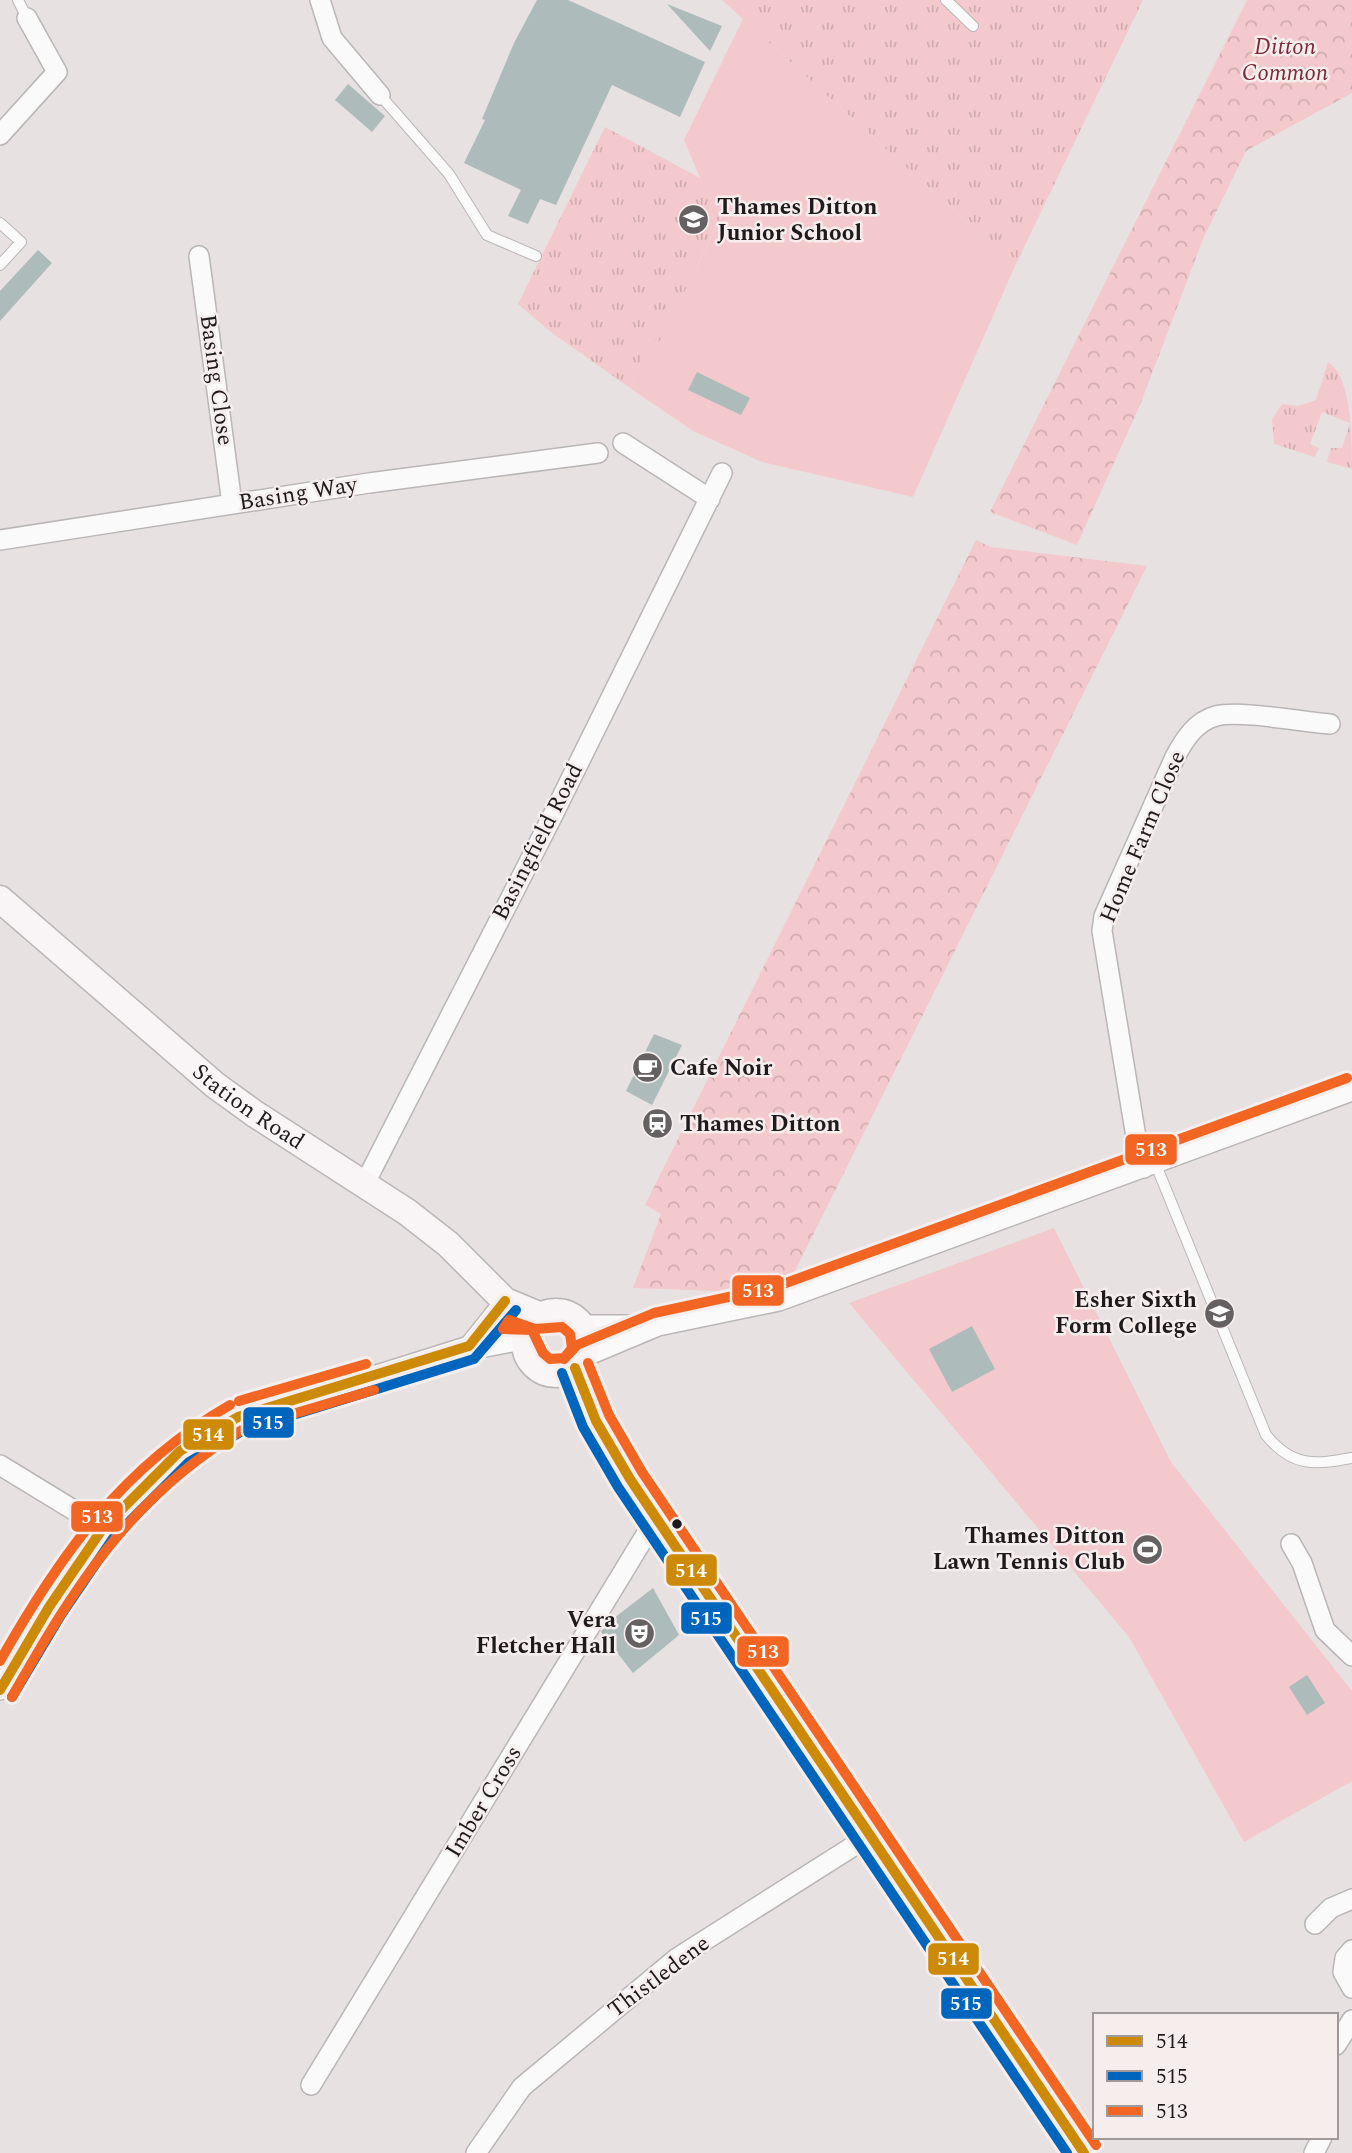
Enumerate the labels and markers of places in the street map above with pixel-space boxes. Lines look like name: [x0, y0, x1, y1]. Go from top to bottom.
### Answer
place label: Thames Ditton Junior School: [717, 190, 878, 251]
school or university icon: Thames Ditton Junior School: [677, 203, 711, 237]
cafe icon: Cafe Noir: [630, 1051, 664, 1085]
place label: Cafe Noir: [670, 1051, 773, 1086]
station icon: Thames Ditton: [640, 1107, 674, 1141]
place label: Thames Ditton: [680, 1107, 841, 1142]
place label: Esher Sixth Form College: [1055, 1283, 1197, 1344]
school or university icon: Esher Sixth Form College: [1203, 1296, 1237, 1330]
unlabelled marker: [670, 1517, 684, 1531]
place label: Thames Ditton Lawn Tennis Club: [933, 1519, 1125, 1580]
sports icon: Thames Ditton Lawn Tennis Club: [1131, 1532, 1165, 1566]
place label: Vera Fletcher Hall: [476, 1603, 616, 1664]
theatre icon: Vera Fletcher Hall: [622, 1616, 656, 1650]

